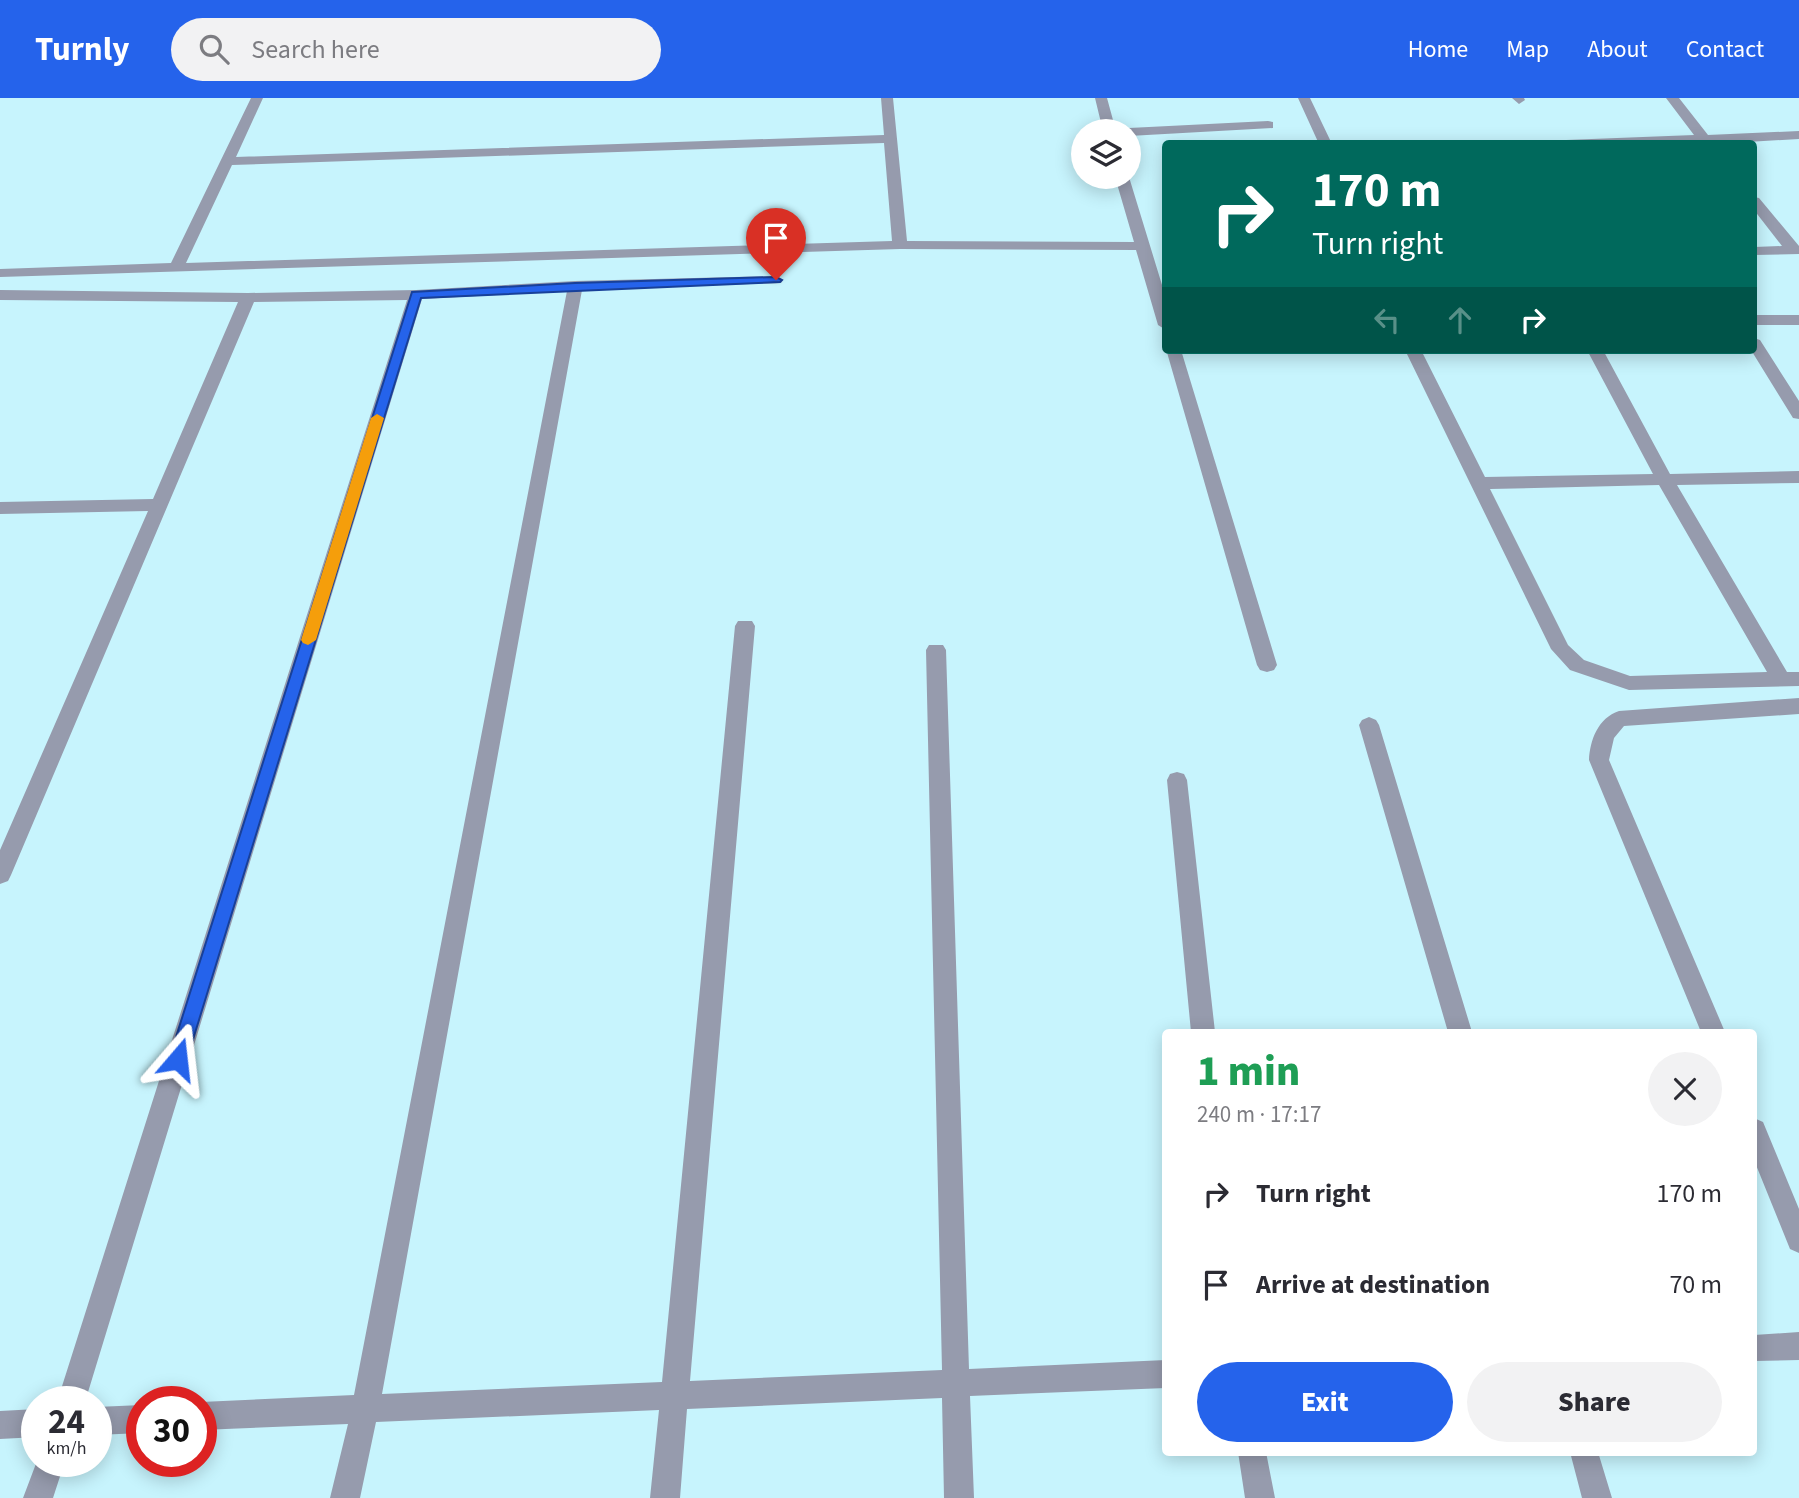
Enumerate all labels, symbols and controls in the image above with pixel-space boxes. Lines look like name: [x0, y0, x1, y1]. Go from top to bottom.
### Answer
search box: [171, 18, 661, 81]
text: Turnly: [35, 26, 129, 73]
icon: search: [195, 30, 233, 68]
text: Search here: [251, 31, 380, 68]
text: Home: [1408, 32, 1468, 67]
text: Map: [1506, 32, 1549, 67]
text: About: [1587, 32, 1648, 67]
text: Contact: [1686, 32, 1764, 67]
map controls: [1071, 119, 1141, 189]
button: layers: [1071, 119, 1141, 189]
text: 170 m: [1312, 156, 1441, 226]
icon: right: [1197, 168, 1288, 259]
pin: [746, 208, 806, 280]
icon: arrive: [757, 219, 795, 257]
text: Turn right: [1312, 221, 1443, 267]
icon: left: [1368, 301, 1406, 339]
icon: ahead: [1441, 301, 1479, 339]
icon: right: [1514, 301, 1552, 339]
position arrow: [141, 1022, 215, 1096]
text: 1 min: [1197, 1042, 1300, 1102]
button: close: [1648, 1052, 1722, 1126]
text: 240 m · 17:17: [1197, 1098, 1321, 1131]
icon: right: [1197, 1175, 1235, 1213]
text: Turn right: [1256, 1175, 1371, 1212]
text: 170 m: [1656, 1175, 1722, 1212]
icon: arrive: [1197, 1266, 1235, 1304]
text: Arrive at destination: [1256, 1266, 1490, 1303]
text: 70 m: [1669, 1266, 1722, 1303]
button: Exit: [1197, 1362, 1453, 1442]
button: Share: [1467, 1362, 1722, 1442]
speed limit sign: 30: [126, 1386, 217, 1477]
text: 24: [48, 1397, 85, 1447]
text: km/h: [47, 1436, 86, 1461]

